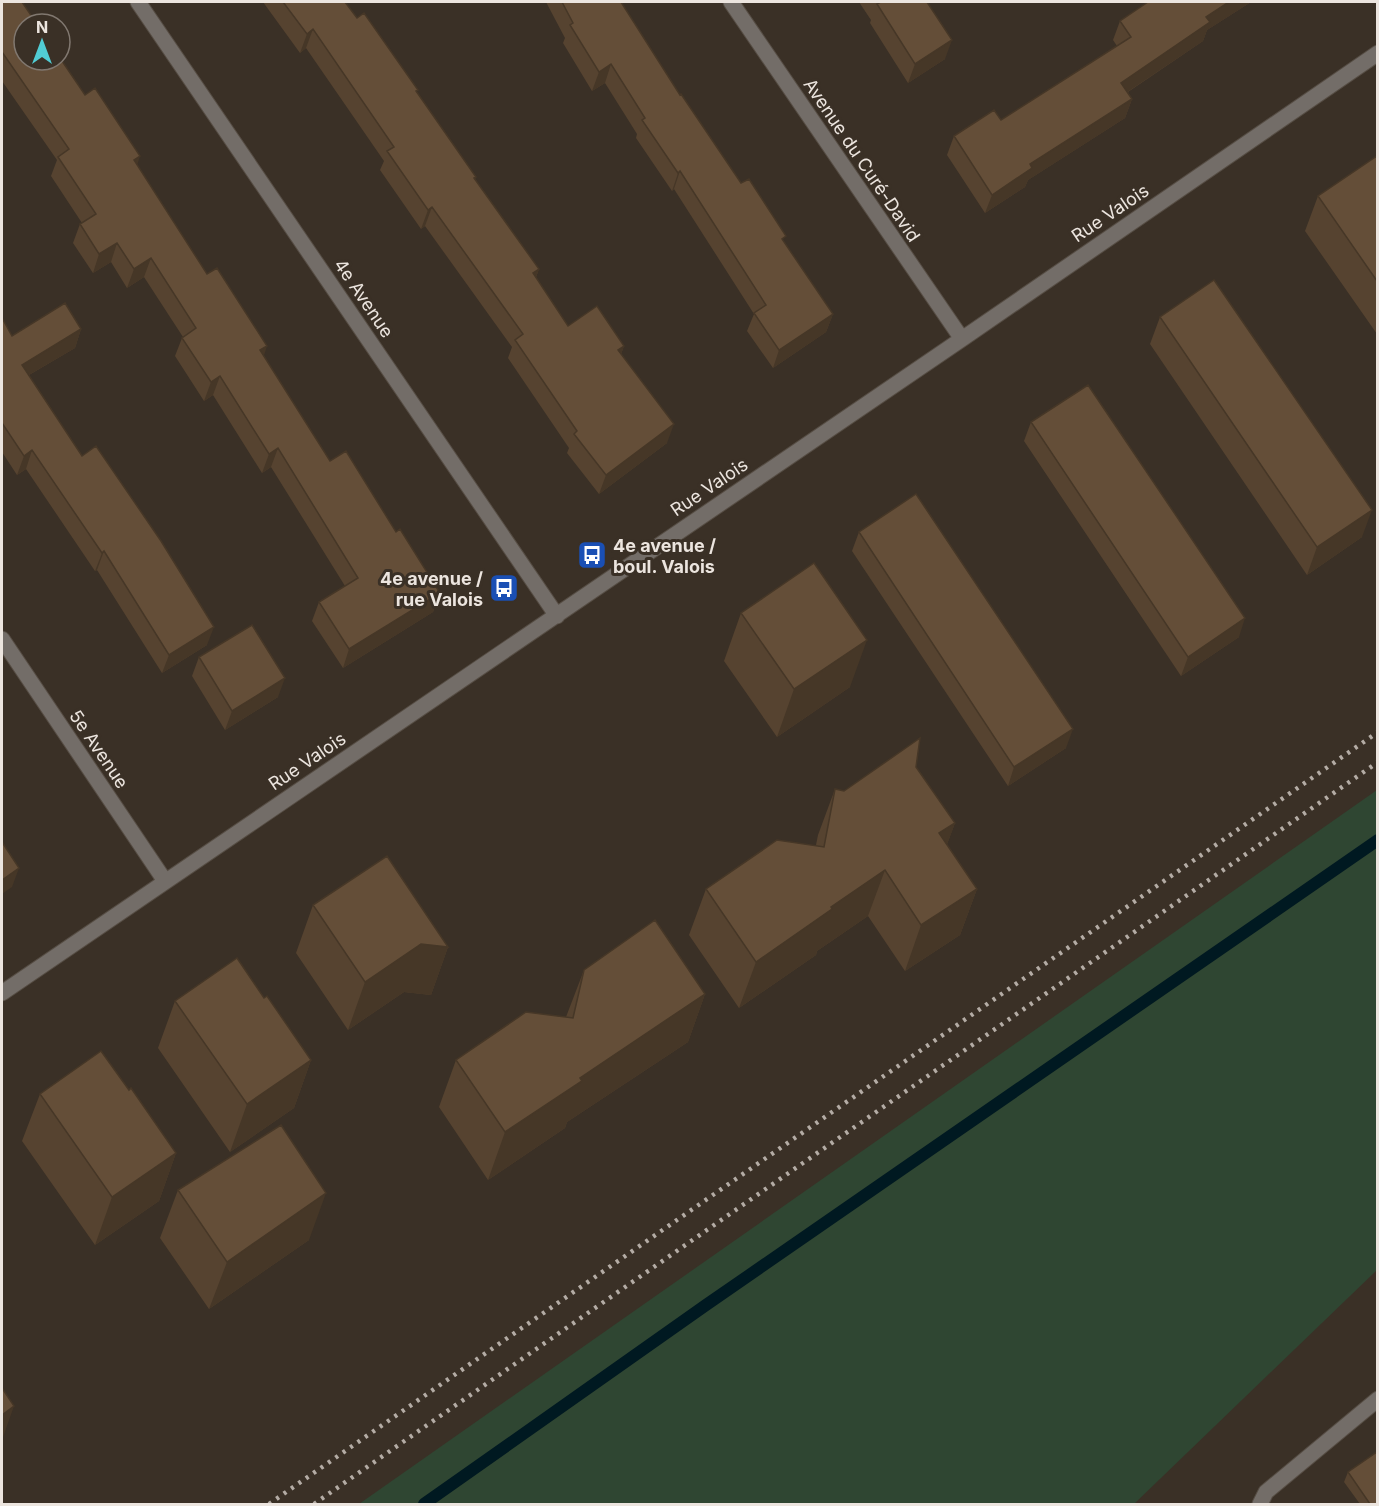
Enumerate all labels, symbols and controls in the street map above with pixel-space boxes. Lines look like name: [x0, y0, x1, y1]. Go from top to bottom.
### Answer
north arrow: [12, 12, 72, 72]
text: N: [36, 17, 48, 37]
street label: Avenue du Curé-David: [799, 74, 925, 246]
street label: Rue Valois: [1067, 180, 1153, 246]
street label: 4e Avenue: [330, 255, 398, 341]
street label: Rue Valois: [666, 454, 752, 520]
place label: 4e avenue / boul. Valois: [613, 535, 716, 577]
bus stop icon: 4e avenue / boul. Valois: [576, 539, 608, 571]
place label: 4e avenue / rue Valois: [380, 568, 483, 610]
bus stop icon: 4e avenue / rue Valois: [488, 572, 520, 604]
street label: 5e Avenue: [65, 706, 133, 792]
street label: Rue Valois: [264, 728, 350, 794]

